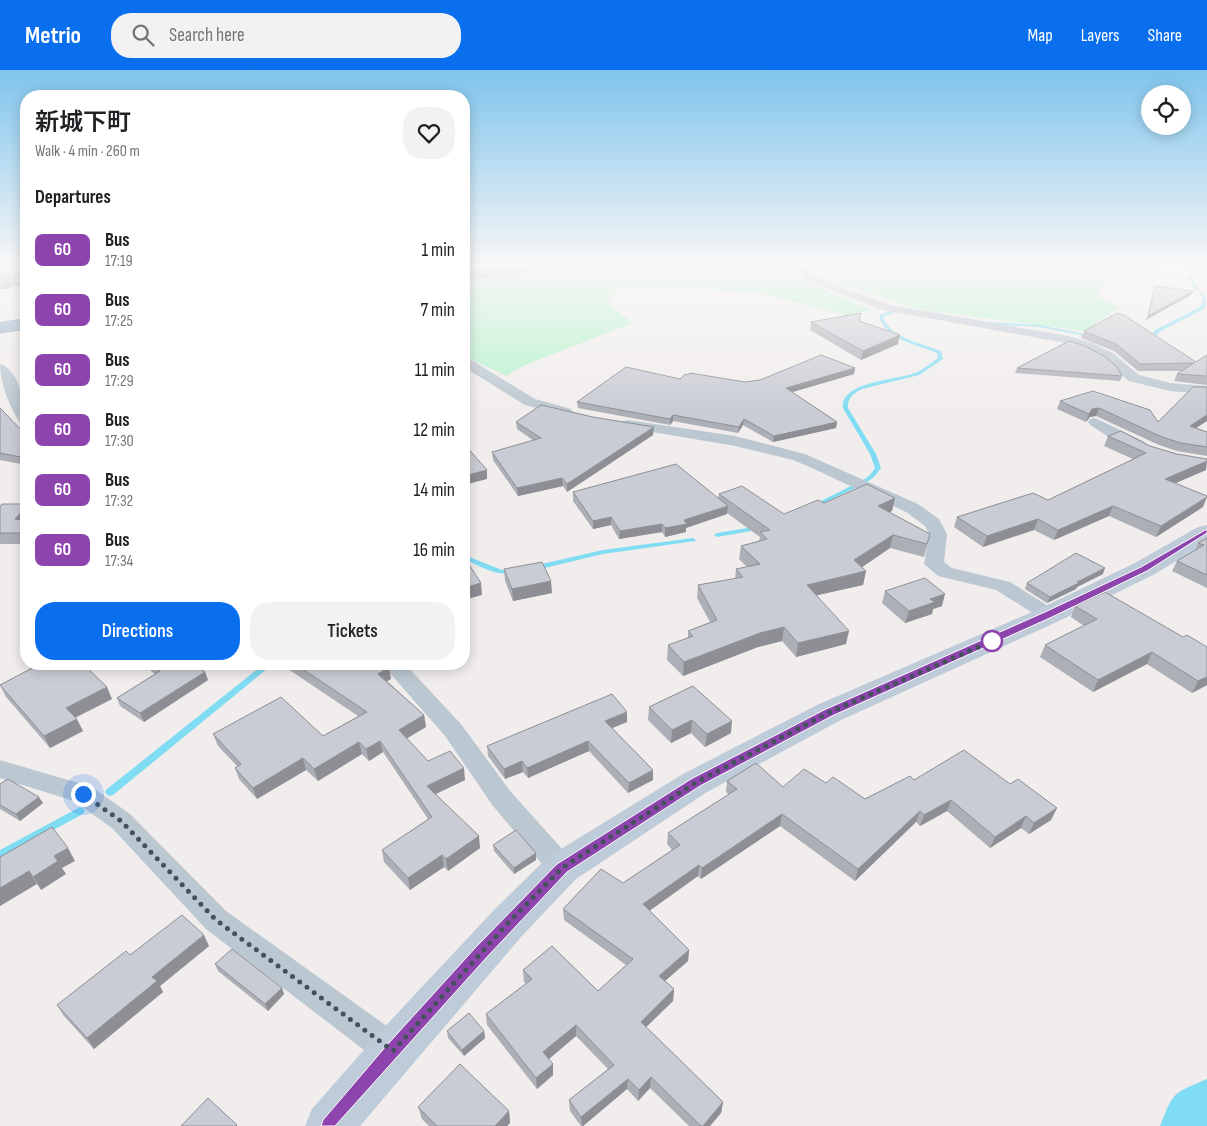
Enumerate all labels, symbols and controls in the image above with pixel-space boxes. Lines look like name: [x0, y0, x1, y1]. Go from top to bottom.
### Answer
search box: [111, 13, 461, 58]
text: Metrio: [25, 21, 81, 50]
icon: search: [129, 21, 157, 49]
text: Search here: [169, 24, 245, 47]
text: Map: [1028, 25, 1053, 46]
text: Layers: [1081, 25, 1120, 46]
text: Share: [1148, 25, 1182, 46]
map controls: [1141, 85, 1191, 135]
button: locate: [1141, 85, 1191, 135]
button: heart: [403, 107, 455, 159]
text: 新城下町: [35, 108, 131, 137]
text: Walk · 4 min · 260 m: [35, 142, 140, 161]
text: Departures: [35, 186, 111, 209]
text: Bus: [105, 229, 130, 252]
text: 60: [54, 239, 71, 260]
text: 1 min: [421, 239, 455, 262]
text: 17:19: [105, 252, 133, 271]
text: Bus: [105, 289, 130, 312]
text: 60: [54, 299, 71, 320]
text: 7 min: [421, 299, 455, 322]
text: 17:25: [105, 312, 133, 331]
text: Bus: [105, 349, 130, 372]
text: 60: [54, 359, 71, 380]
text: 11 min: [415, 359, 455, 382]
text: 17:29: [105, 372, 134, 391]
text: Bus: [105, 409, 130, 432]
text: 60: [54, 419, 71, 440]
text: 12 min: [413, 419, 455, 442]
text: 17:30: [105, 432, 134, 451]
text: Bus: [105, 469, 130, 492]
text: 60: [54, 479, 71, 500]
text: 14 min: [414, 479, 455, 502]
text: 17:32: [105, 492, 133, 511]
text: Bus: [105, 529, 130, 552]
text: 60: [54, 539, 71, 560]
text: 16 min: [413, 539, 455, 562]
text: 17:34: [105, 552, 133, 571]
button: Directions: [35, 602, 240, 660]
button: Tickets: [250, 602, 455, 660]
unlabelled marker: [981, 630, 1003, 652]
your location: [71, 782, 96, 807]

